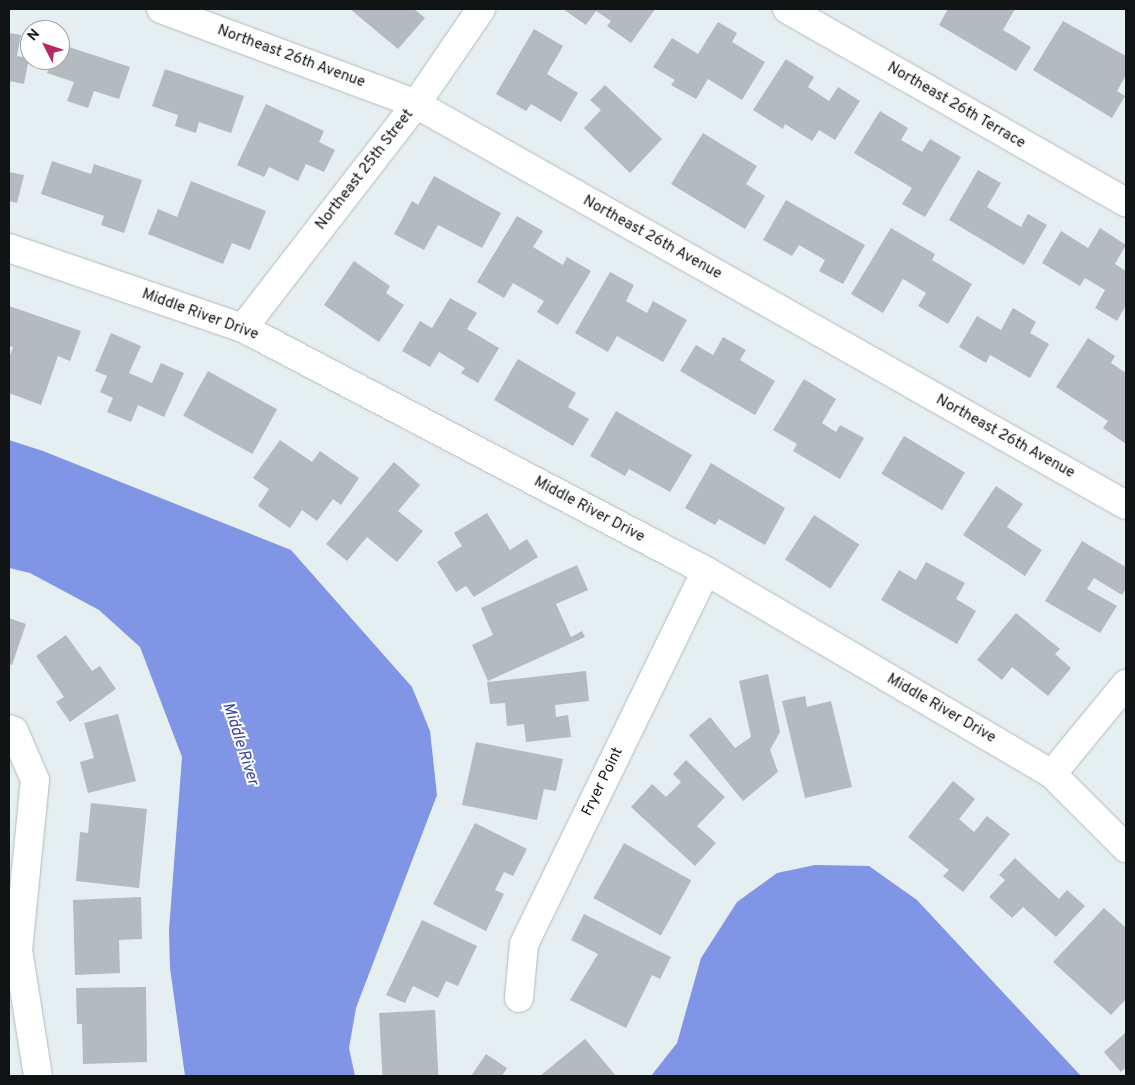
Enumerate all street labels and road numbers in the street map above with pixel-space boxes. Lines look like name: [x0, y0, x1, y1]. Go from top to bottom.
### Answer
street label: Northeast 26th Avenue: [214, 22, 368, 92]
street label: Northeast 26th Terrace: [883, 59, 1029, 153]
street label: Northeast 25th Street: [312, 106, 418, 234]
street label: Northeast 26th Avenue: [579, 192, 725, 284]
street label: Middle River Drive: [139, 286, 261, 344]
street label: Northeast 26th Avenue: [932, 391, 1078, 483]
street label: Middle River Drive: [531, 473, 647, 547]
street label: Middle River Drive: [883, 671, 999, 747]
street label: Fryer Point: [579, 745, 627, 819]

